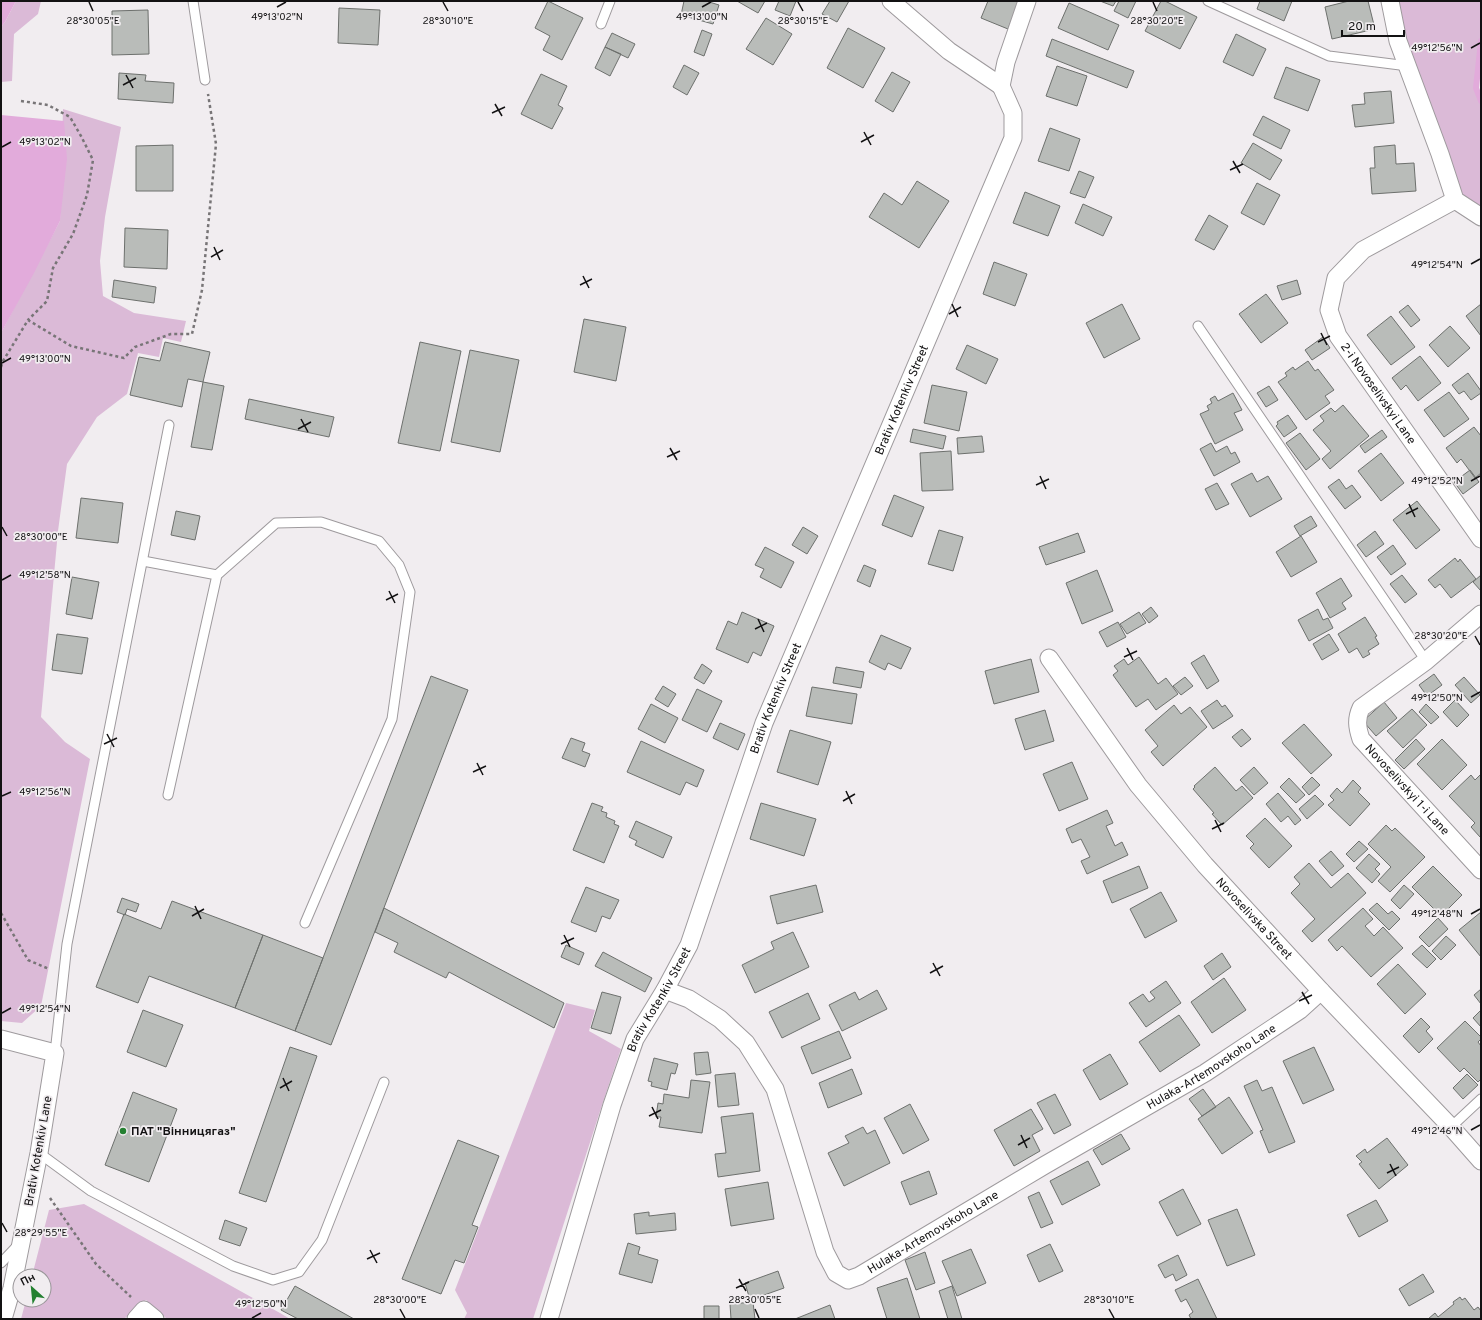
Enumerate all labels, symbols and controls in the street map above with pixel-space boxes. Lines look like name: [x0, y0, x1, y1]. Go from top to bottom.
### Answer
text: 49°13'02"N: [251, 11, 303, 24]
text: 49°13'00"N: [676, 11, 728, 24]
scale bar: [1342, 12, 1404, 38]
text: 28°30'05"E: [66, 15, 120, 28]
text: 28°30'10"E: [423, 15, 473, 28]
text: 28°30'15"E: [778, 15, 828, 28]
text: 28°30'20"E: [1130, 15, 1184, 28]
text: 20 m: [1348, 19, 1376, 35]
text: 49°12'56"N: [1411, 42, 1463, 55]
text: 49°13'02"N: [19, 136, 71, 149]
text: 49°12'54"N: [1411, 259, 1463, 272]
street label: 2-i Novoselivskyi Lane: [1336, 340, 1419, 448]
street label: Brativ Kotenkiv Street: [872, 343, 933, 458]
text: 49°13'00"N: [19, 353, 71, 366]
text: 49°12'52"N: [1411, 475, 1463, 488]
text: 28°30'00"E: [14, 531, 68, 544]
text: 49°12'58"N: [19, 569, 71, 582]
text: 28°30'20"E: [1414, 630, 1468, 643]
street label: Brativ Kotenkiv Street: [747, 641, 806, 756]
text: 49°12'50"N: [1411, 692, 1463, 705]
street label: Novoselivskyi 1-i Lane: [1361, 741, 1452, 839]
text: 49°12'56"N: [19, 786, 71, 799]
street label: Novoselivska Street: [1212, 875, 1295, 963]
text: 49°12'48"N: [1411, 908, 1463, 921]
street label: Brativ Kotenkiv Street: [624, 945, 695, 1054]
text: 49°12'54"N: [19, 1003, 71, 1016]
street label: Hulaka-Artemovskoho Lane: [1144, 1021, 1280, 1114]
street label: Brativ Kotenkiv Lane: [21, 1095, 57, 1208]
place label: ПАТ "Вінницягаз": [131, 1124, 236, 1140]
text: 49°12'46"N: [1411, 1125, 1463, 1138]
marker: ПАТ "Вінницягаз": [118, 1126, 128, 1136]
street label: Hulaka-Artemovskoho Lane: [865, 1188, 1002, 1278]
text: 28°29'55"E: [15, 1227, 68, 1240]
north arrow: [12, 1268, 52, 1308]
text: Пн: [18, 1270, 38, 1290]
text: 28°30'00"E: [373, 1294, 427, 1307]
text: 28°30'05"E: [728, 1294, 782, 1307]
text: 28°30'10"E: [1084, 1294, 1134, 1307]
text: 49°12'50"N: [235, 1298, 287, 1311]

